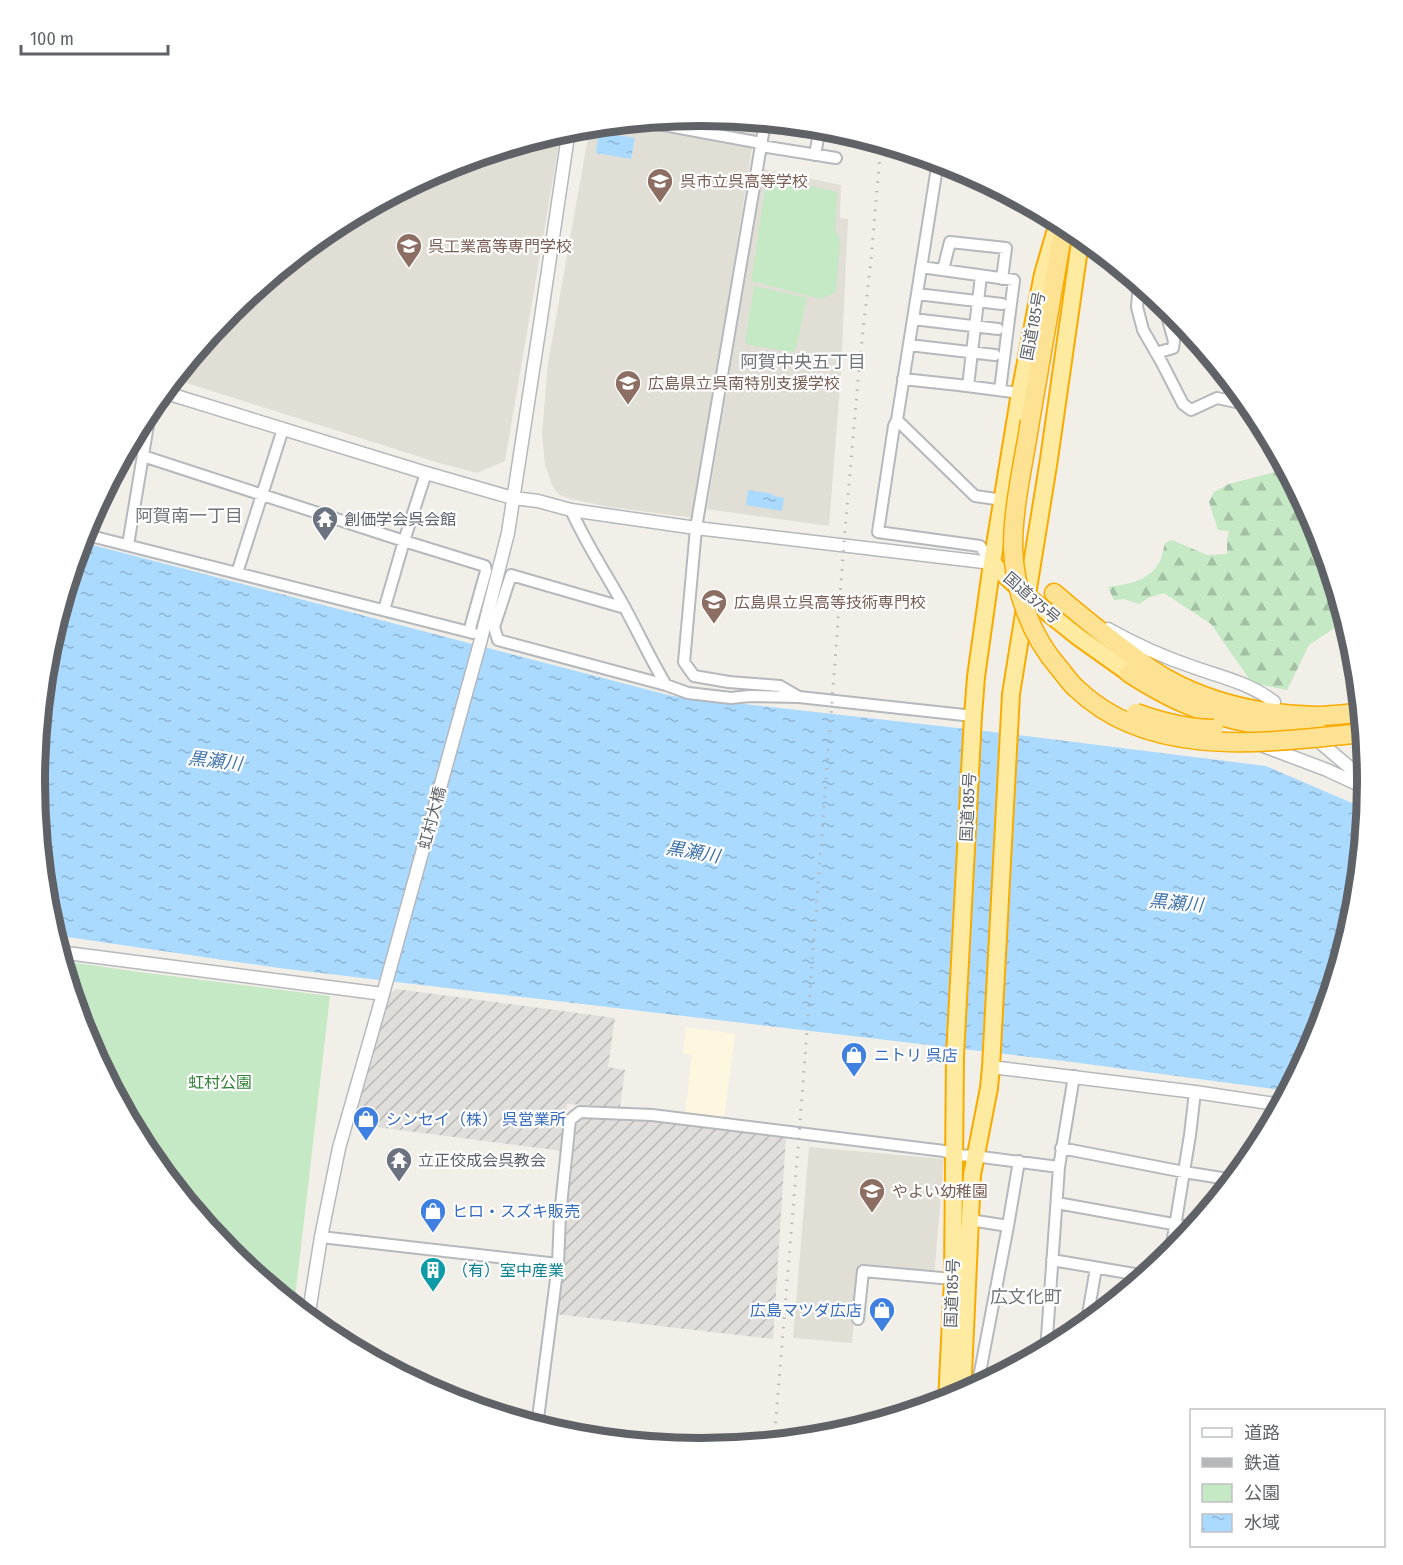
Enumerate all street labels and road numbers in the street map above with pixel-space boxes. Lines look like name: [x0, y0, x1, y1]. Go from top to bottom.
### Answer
street label: 国道185号: [1017, 290, 1049, 362]
street label: 国道375号: [1000, 568, 1064, 628]
street label: 国道185号: [957, 772, 979, 842]
street label: 虹村大橋: [415, 785, 449, 851]
street label: 国道185号: [941, 1258, 963, 1328]

